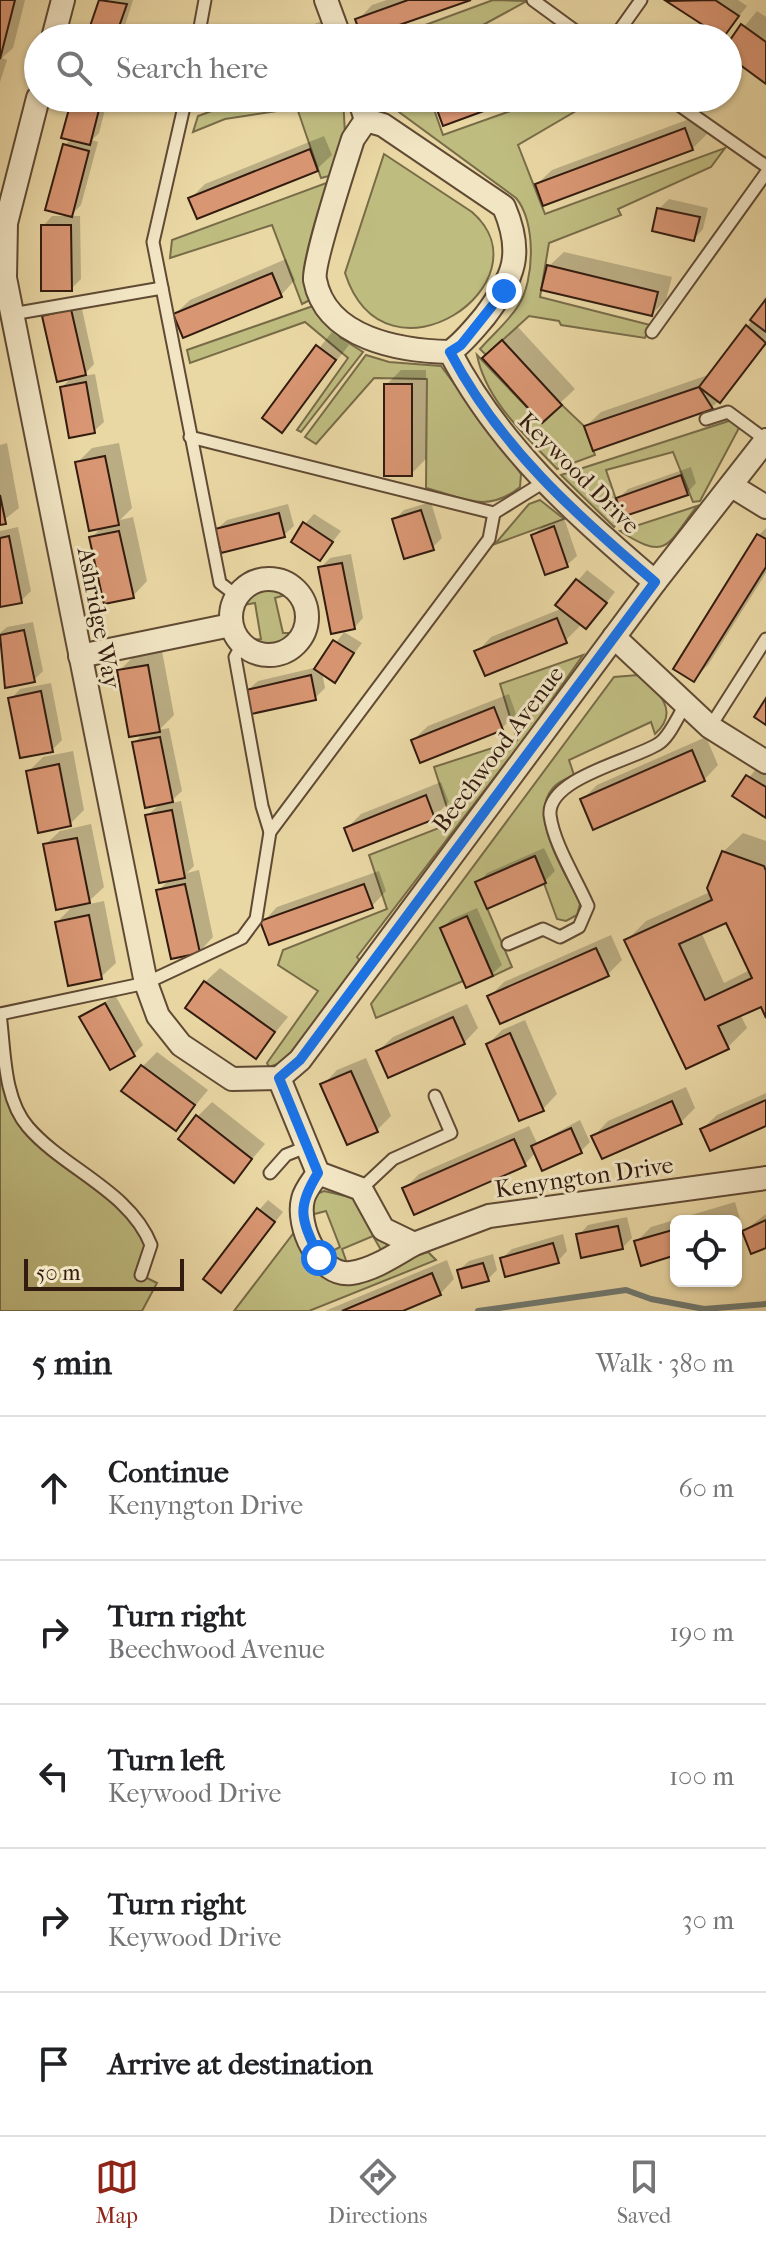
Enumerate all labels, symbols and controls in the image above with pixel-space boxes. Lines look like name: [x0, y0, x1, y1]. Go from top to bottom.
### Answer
search box: [24, 24, 742, 112]
icon: search: [52, 46, 96, 90]
text: Search here: [116, 51, 268, 86]
route end: [486, 273, 522, 309]
street label: Keywood Drive: [513, 407, 646, 540]
street label: Ashridge Way: [71, 544, 127, 692]
street label: Beechwood Avenue: [427, 661, 570, 837]
street label: Kenyngton Drive: [493, 1151, 675, 1203]
map controls: [670, 1215, 742, 1287]
button: locate: [670, 1215, 742, 1287]
route start: [301, 1240, 337, 1276]
scale bar: [24, 1255, 184, 1291]
text: 50 m: [36, 1260, 81, 1286]
text: 5 min: [32, 1343, 112, 1383]
text: Walk · 380 m: [596, 1348, 734, 1379]
text: Continue: [108, 1455, 229, 1490]
icon: ahead: [32, 1466, 76, 1510]
text: 60 m: [678, 1473, 734, 1504]
text: Kenyngton Drive: [108, 1490, 303, 1521]
text: Turn right: [108, 1599, 246, 1634]
icon: right: [32, 1610, 76, 1654]
text: 190 m: [670, 1617, 734, 1648]
text: Beechwood Avenue: [108, 1634, 325, 1665]
text: Turn left: [108, 1743, 225, 1778]
icon: left: [32, 1754, 76, 1798]
text: 100 m: [669, 1761, 734, 1792]
text: Keywood Drive: [108, 1778, 281, 1809]
text: Turn right: [108, 1887, 246, 1922]
icon: right: [32, 1898, 76, 1942]
text: 30 m: [682, 1905, 734, 1936]
text: Keywood Drive: [108, 1922, 281, 1953]
icon: arrive: [32, 2042, 76, 2086]
text: Arrive at destination: [108, 2047, 373, 2082]
tab: Map: [95, 2155, 139, 2229]
tab: Directions: [328, 2155, 427, 2229]
tab: Saved: [617, 2155, 671, 2229]

